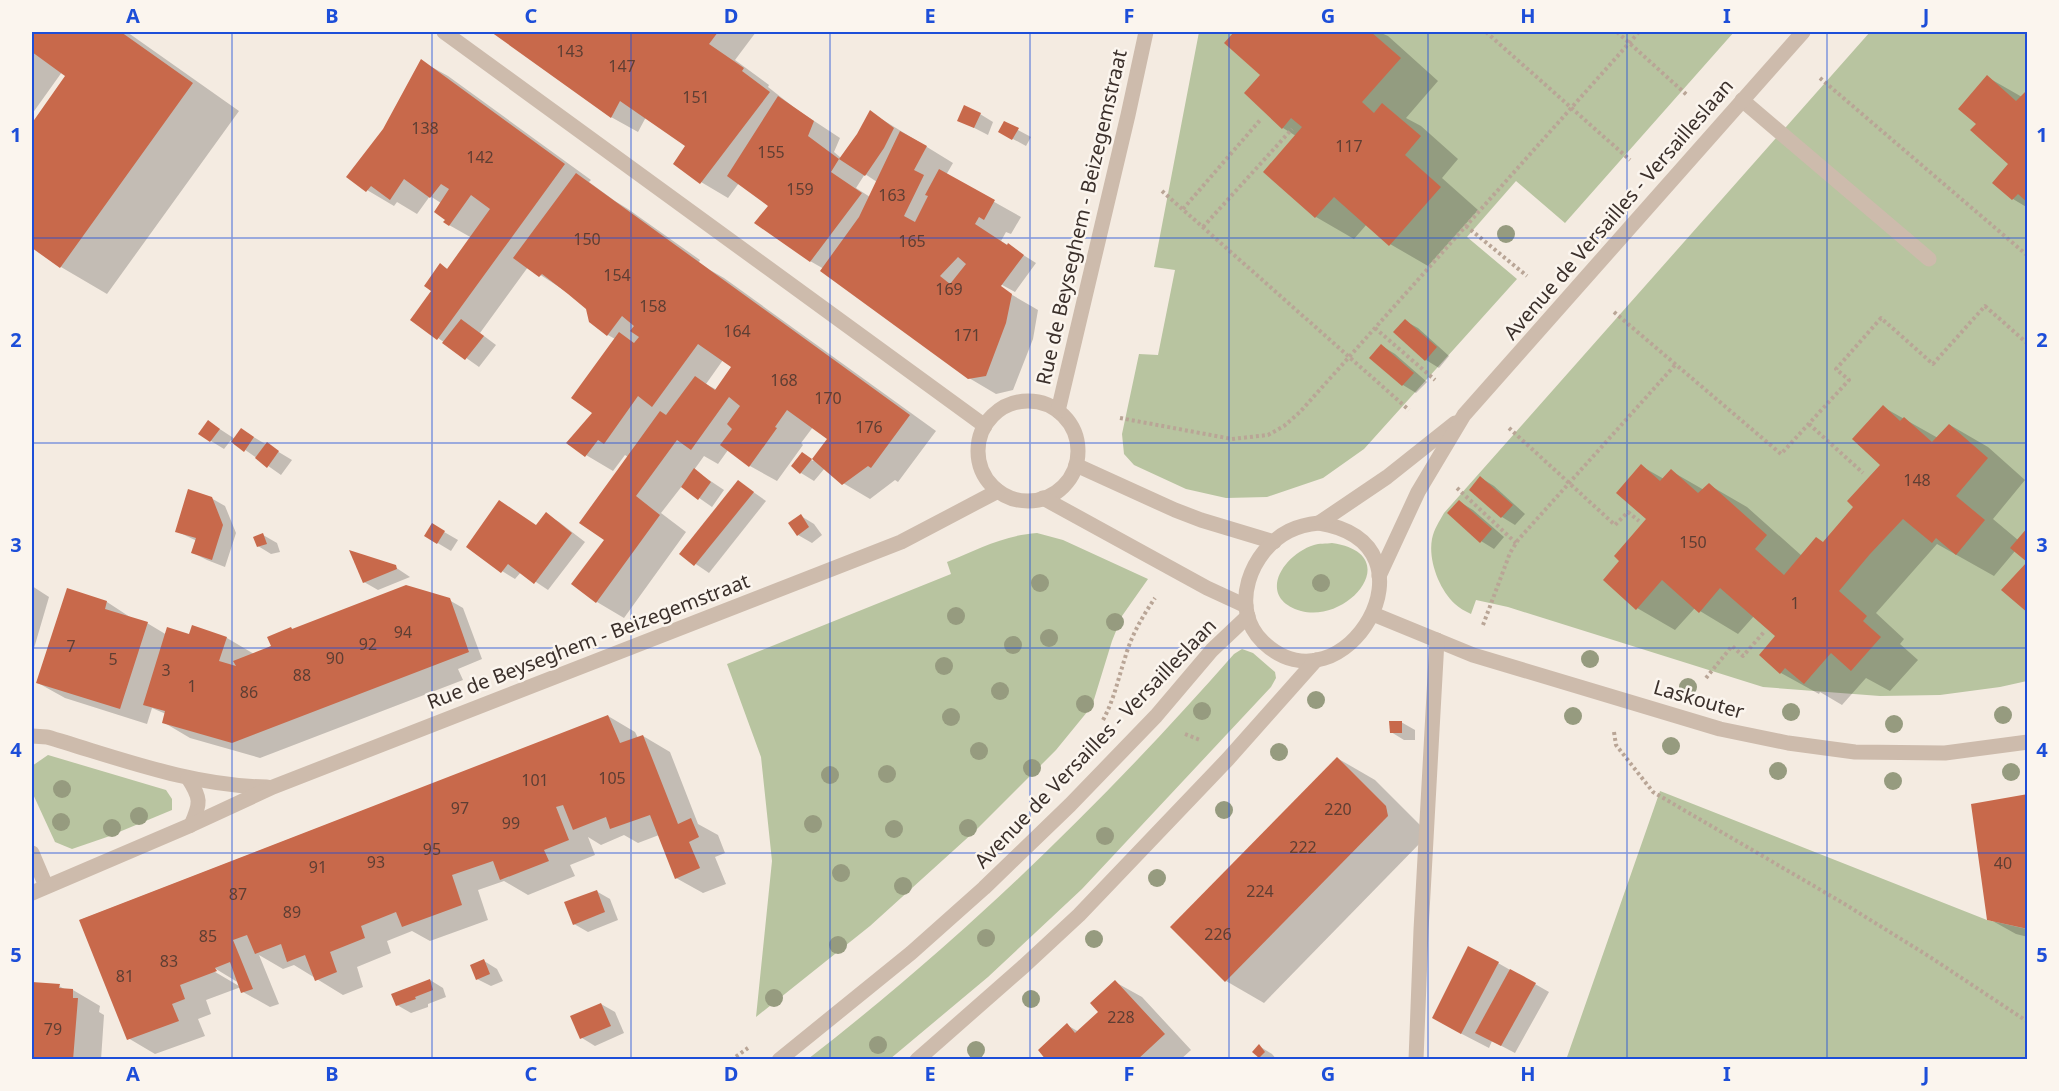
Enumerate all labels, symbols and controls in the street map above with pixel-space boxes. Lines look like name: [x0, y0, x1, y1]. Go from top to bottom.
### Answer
text: A: [126, 2, 140, 29]
text: B: [325, 2, 339, 29]
text: C: [525, 2, 538, 29]
text: D: [724, 2, 738, 29]
text: E: [924, 2, 936, 29]
text: F: [1124, 2, 1134, 29]
text: G: [1321, 2, 1335, 29]
text: H: [1520, 2, 1536, 29]
text: I: [1723, 2, 1731, 29]
text: J: [1921, 2, 1929, 29]
house number: 143: [556, 40, 584, 62]
street label: Rue de Beyseghem - Beizegemstraat: [1029, 47, 1133, 387]
house number: 147: [608, 55, 636, 77]
street label: Avenue de Versailles - Versailleslaan: [1497, 73, 1739, 345]
house number: 151: [682, 86, 710, 108]
house number: 138: [411, 117, 439, 139]
text: 1: [10, 121, 22, 148]
text: 1: [2036, 121, 2048, 148]
house number: 117: [1335, 135, 1363, 157]
house number: 155: [757, 141, 785, 163]
house number: 142: [466, 146, 494, 168]
house number: 159: [786, 178, 814, 200]
house number: 163: [878, 184, 906, 206]
house number: 150: [573, 228, 601, 250]
house number: 165: [898, 230, 926, 252]
house number: 154: [603, 264, 631, 286]
house number: 169: [935, 278, 963, 300]
house number: 158: [639, 295, 667, 317]
house number: 164: [723, 320, 751, 342]
house number: 171: [953, 324, 981, 346]
text: 2: [10, 326, 22, 353]
text: 2: [2036, 326, 2048, 353]
house number: 168: [770, 369, 798, 391]
house number: 170: [814, 387, 842, 409]
house number: 176: [855, 416, 883, 438]
house number: 148: [1903, 469, 1931, 491]
text: 3: [10, 531, 22, 558]
house number: 150: [1679, 531, 1707, 553]
text: 3: [2036, 531, 2048, 558]
street label: Rue de Beyseghem - Beizegemstraat: [423, 567, 753, 715]
house number: 1: [1790, 592, 1800, 614]
street label: Avenue de Versailles - Versailleslaan: [968, 612, 1222, 874]
house number: 94: [394, 621, 412, 643]
house number: 92: [359, 633, 377, 655]
house number: 7: [66, 635, 76, 657]
house number: 90: [326, 647, 344, 669]
house number: 5: [108, 648, 118, 670]
house number: 3: [161, 659, 171, 681]
house number: 88: [293, 664, 311, 686]
street label: Laskouter: [1650, 673, 1748, 725]
house number: 1: [187, 675, 197, 697]
house number: 86: [240, 681, 258, 703]
text: 4: [10, 736, 22, 763]
text: 4: [2036, 736, 2048, 763]
house number: 105: [598, 767, 626, 789]
house number: 101: [521, 769, 549, 791]
house number: 97: [451, 797, 469, 819]
house number: 220: [1324, 798, 1352, 820]
house number: 99: [502, 812, 520, 834]
house number: 222: [1289, 836, 1317, 858]
house number: 95: [423, 838, 441, 860]
house number: 93: [367, 851, 385, 873]
house number: 40: [1994, 852, 2012, 874]
house number: 91: [309, 856, 327, 878]
house number: 224: [1246, 880, 1274, 902]
house number: 87: [229, 883, 247, 905]
house number: 89: [283, 901, 301, 923]
house number: 226: [1204, 923, 1232, 945]
house number: 85: [199, 925, 217, 947]
text: 5: [10, 941, 22, 968]
text: 5: [2036, 941, 2048, 968]
house number: 83: [160, 950, 178, 972]
house number: 81: [116, 965, 134, 987]
house number: 228: [1107, 1006, 1135, 1028]
house number: 79: [44, 1018, 62, 1040]
text: A: [126, 1060, 140, 1087]
text: B: [325, 1060, 339, 1087]
text: C: [525, 1060, 538, 1087]
text: D: [724, 1060, 738, 1087]
text: E: [924, 1060, 936, 1087]
text: F: [1124, 1060, 1134, 1087]
text: G: [1321, 1060, 1335, 1087]
text: H: [1520, 1060, 1536, 1087]
text: I: [1723, 1060, 1731, 1087]
text: J: [1921, 1060, 1929, 1087]

